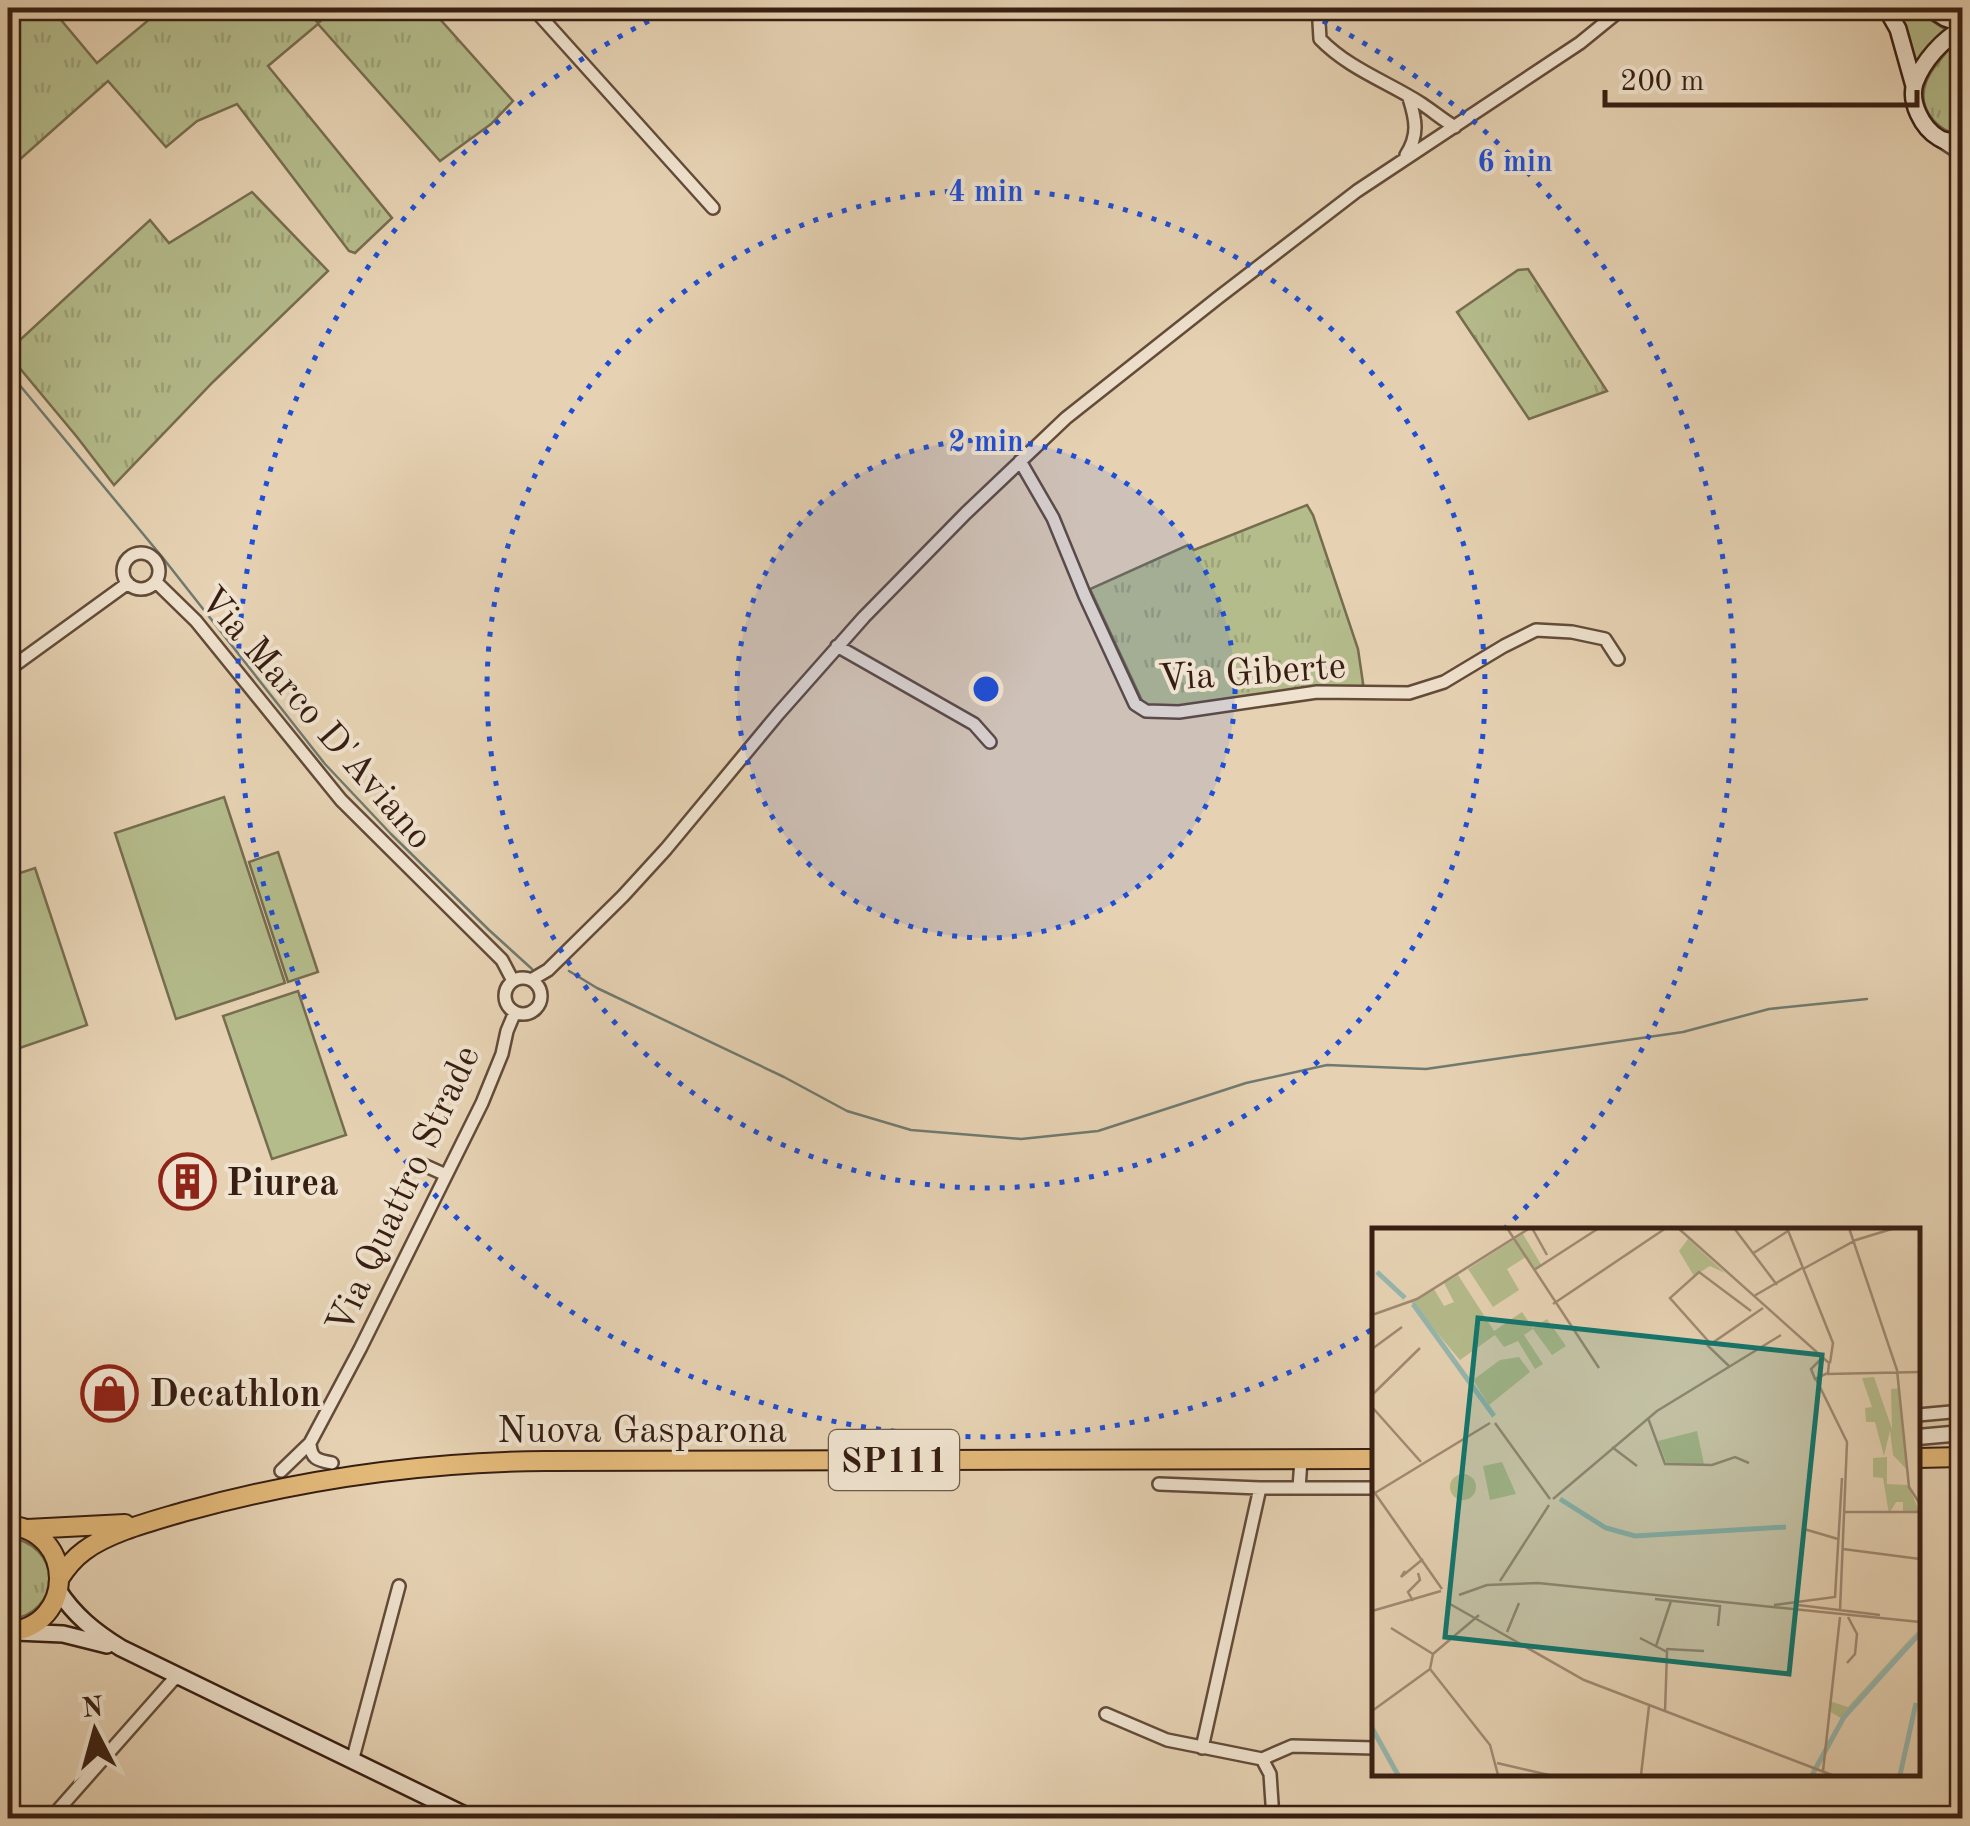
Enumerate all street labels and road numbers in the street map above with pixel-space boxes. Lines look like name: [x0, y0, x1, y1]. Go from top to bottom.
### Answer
street label: Via Marco D'Aviano: [191, 581, 438, 857]
street label: Via Giberte: [1157, 648, 1347, 700]
street label: Via Quattro Strade: [321, 1040, 488, 1340]
street label: Nuova Gasparona: [497, 1413, 787, 1451]
road number: SP111: [829, 1430, 959, 1490]

